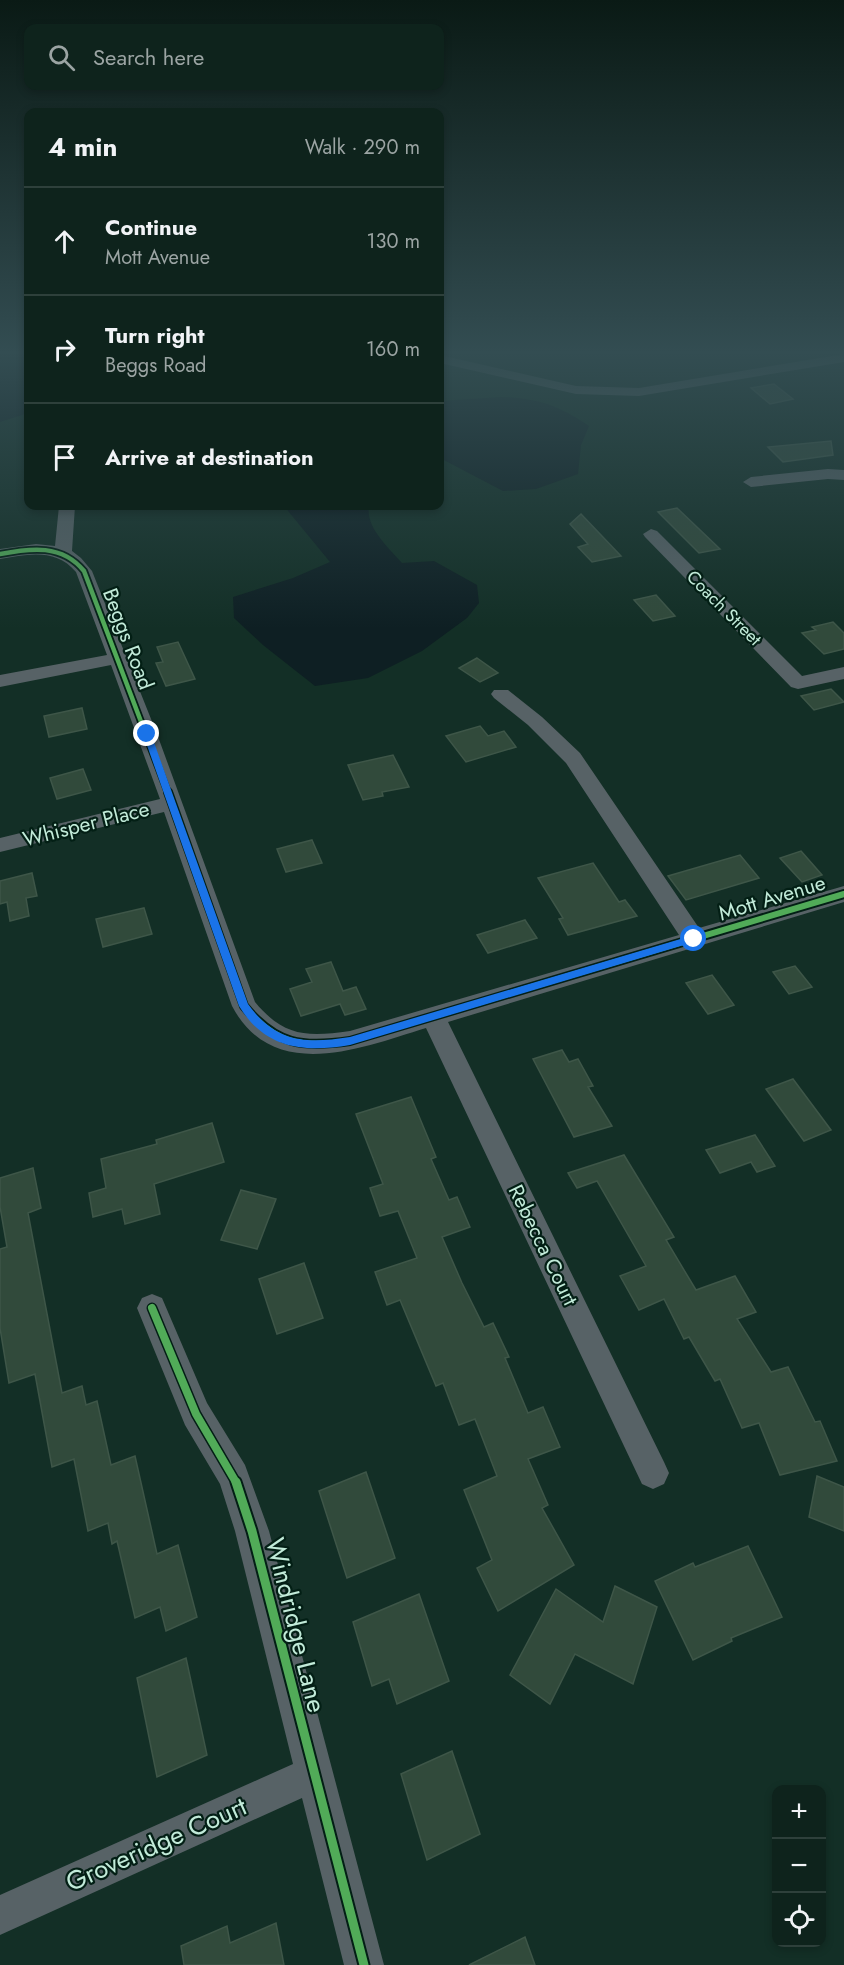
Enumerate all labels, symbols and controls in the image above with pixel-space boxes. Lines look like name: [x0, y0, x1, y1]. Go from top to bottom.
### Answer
search box: [24, 24, 444, 90]
icon: search: [45, 41, 78, 74]
text: Search here: [93, 41, 204, 73]
text: 4 min: [48, 128, 117, 166]
text: Walk · 290 m: [305, 133, 420, 162]
text: Continue: [105, 211, 197, 243]
icon: ahead: [48, 225, 81, 258]
text: 130 m: [366, 227, 420, 256]
text: Mott Avenue: [105, 243, 210, 272]
text: Turn right: [105, 319, 205, 351]
icon: right: [48, 333, 81, 366]
text: 160 m: [366, 335, 420, 364]
text: Beggs Road: [105, 351, 206, 380]
icon: arrive: [48, 441, 81, 474]
text: Arrive at destination: [105, 441, 314, 473]
street label: Coach Street: [680, 564, 768, 652]
street label: Beggs Road: [95, 584, 161, 694]
route end: [133, 720, 159, 746]
street label: Whisper Place: [20, 794, 153, 854]
street label: Mott Avenue: [715, 867, 829, 928]
route start: [680, 925, 706, 951]
street label: Rebecca Court: [501, 1180, 585, 1310]
street label: Windridge Lane: [256, 1534, 336, 1716]
map controls: [772, 1785, 826, 1947]
button: +: [772, 1785, 826, 1839]
street label: Groveridge Court: [60, 1787, 253, 1901]
button: −: [772, 1839, 826, 1893]
button: locate: [772, 1893, 826, 1947]

